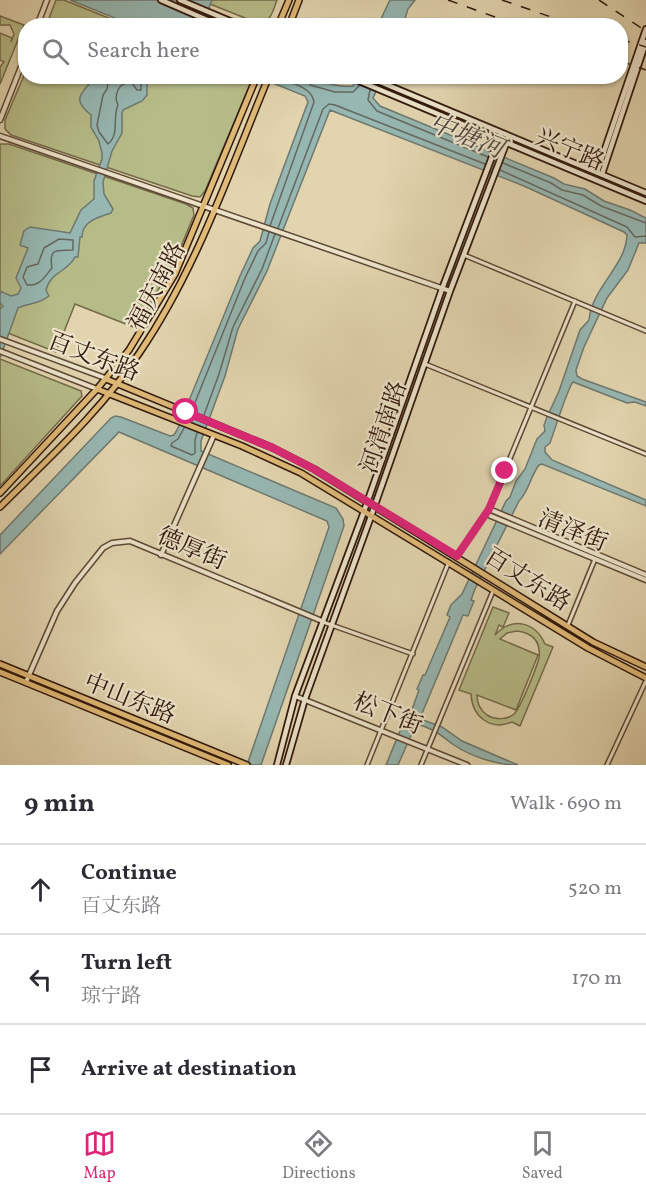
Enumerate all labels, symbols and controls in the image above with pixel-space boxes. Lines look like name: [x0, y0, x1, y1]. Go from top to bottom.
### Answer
search box: [18, 18, 628, 84]
icon: search: [39, 35, 72, 68]
text: Search here: [87, 36, 200, 67]
water label: 中塘河: [423, 106, 513, 170]
street label: 兴宁路: [529, 121, 609, 181]
street label: 福庆南路: [120, 237, 195, 337]
street label: 百丈东路: [42, 325, 144, 391]
street label: 河清南路: [353, 377, 417, 479]
route start: [172, 398, 198, 424]
route end: [491, 457, 517, 483]
street label: 清泽街: [533, 503, 612, 561]
street label: 德厚街: [151, 520, 231, 580]
street label: 百丈东路: [477, 541, 577, 621]
street label: 中山东路: [78, 666, 180, 734]
street label: 松下街: [348, 686, 427, 744]
text: 9 min: [24, 786, 95, 822]
text: Walk · 690 m: [510, 790, 622, 818]
text: Continue: [81, 858, 177, 889]
icon: ahead: [24, 873, 57, 906]
text: 520 m: [568, 875, 622, 903]
text: 百丈东路: [81, 893, 161, 921]
text: Turn left: [81, 948, 172, 979]
icon: left: [24, 963, 57, 996]
text: 170 m: [572, 965, 622, 993]
text: 琼宁路: [81, 983, 141, 1011]
icon: arrive: [24, 1053, 57, 1086]
text: Arrive at destination: [81, 1054, 297, 1085]
tab: Map: [83, 1127, 116, 1185]
tab: Directions: [282, 1127, 356, 1185]
tab: Saved: [522, 1127, 563, 1185]

